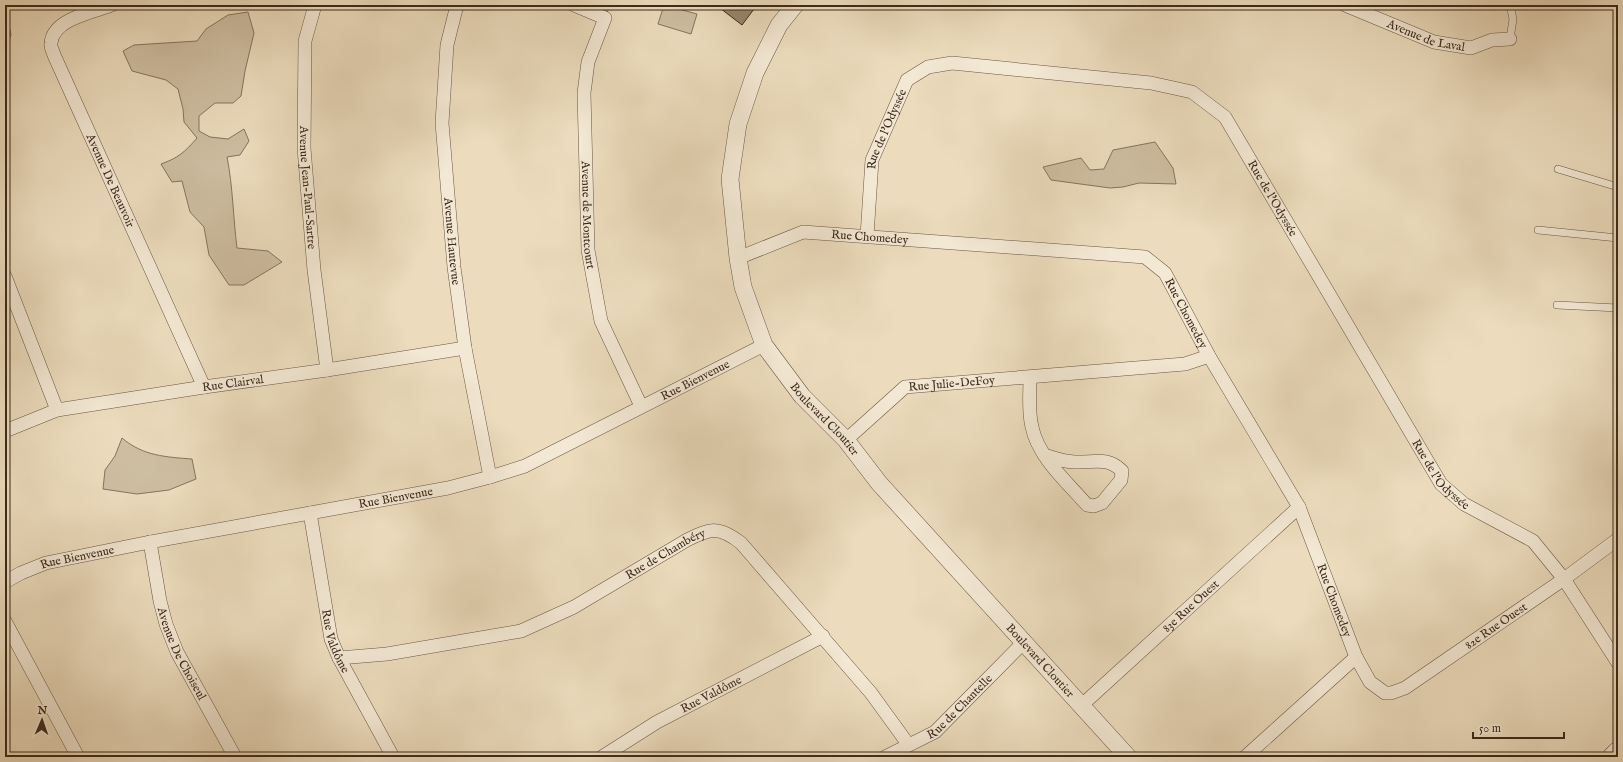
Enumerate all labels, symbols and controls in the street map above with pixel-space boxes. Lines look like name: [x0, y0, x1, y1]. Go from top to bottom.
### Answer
street label: Avenue de Laval: [1384, 16, 1467, 55]
street label: Rue de l'Odyssée: [864, 86, 910, 170]
street label: Avenue Jean-Paul-Sartre: [296, 125, 319, 250]
street label: Avenue De Beauvoir: [82, 131, 138, 231]
street label: Rue de l'Odyssée: [1244, 157, 1301, 240]
street label: Avenue de Montcourt: [578, 160, 598, 270]
street label: Avenue Hautevue: [440, 196, 463, 286]
street label: Rue Chomedey: [831, 227, 909, 248]
street label: Rue Chomedey: [1161, 276, 1211, 351]
street label: Rue Bienvenue: [658, 356, 733, 404]
street label: Rue Clairval: [201, 372, 265, 395]
street label: Rue Julie-DeFoy: [908, 373, 995, 395]
street label: Boulevard Cloutier: [786, 380, 863, 459]
street label: Rue de l'Odyssée: [1408, 437, 1472, 514]
street label: Rue Bienvenue: [357, 484, 435, 512]
street label: Rue de Chambéry: [623, 526, 707, 583]
street label: Rue Bienvenue: [38, 542, 116, 573]
street label: Rue Chomedey: [1313, 562, 1355, 639]
street label: 83e Rue Ouest: [1160, 577, 1222, 636]
street label: 82e Rue Ouest: [1462, 600, 1530, 653]
street label: Avenue De Choiseul: [154, 605, 209, 704]
street label: Rue Valdôme: [318, 608, 353, 676]
street label: Boulevard Cloutier: [1002, 621, 1078, 701]
street label: Rue de Chantelle: [925, 671, 996, 743]
street label: Rue Valdôme: [678, 672, 745, 716]
north arrow: [22, 700, 62, 740]
text: N: [36, 704, 48, 718]
scale bar: [1473, 714, 1564, 740]
text: 50 m: [1479, 721, 1501, 736]

